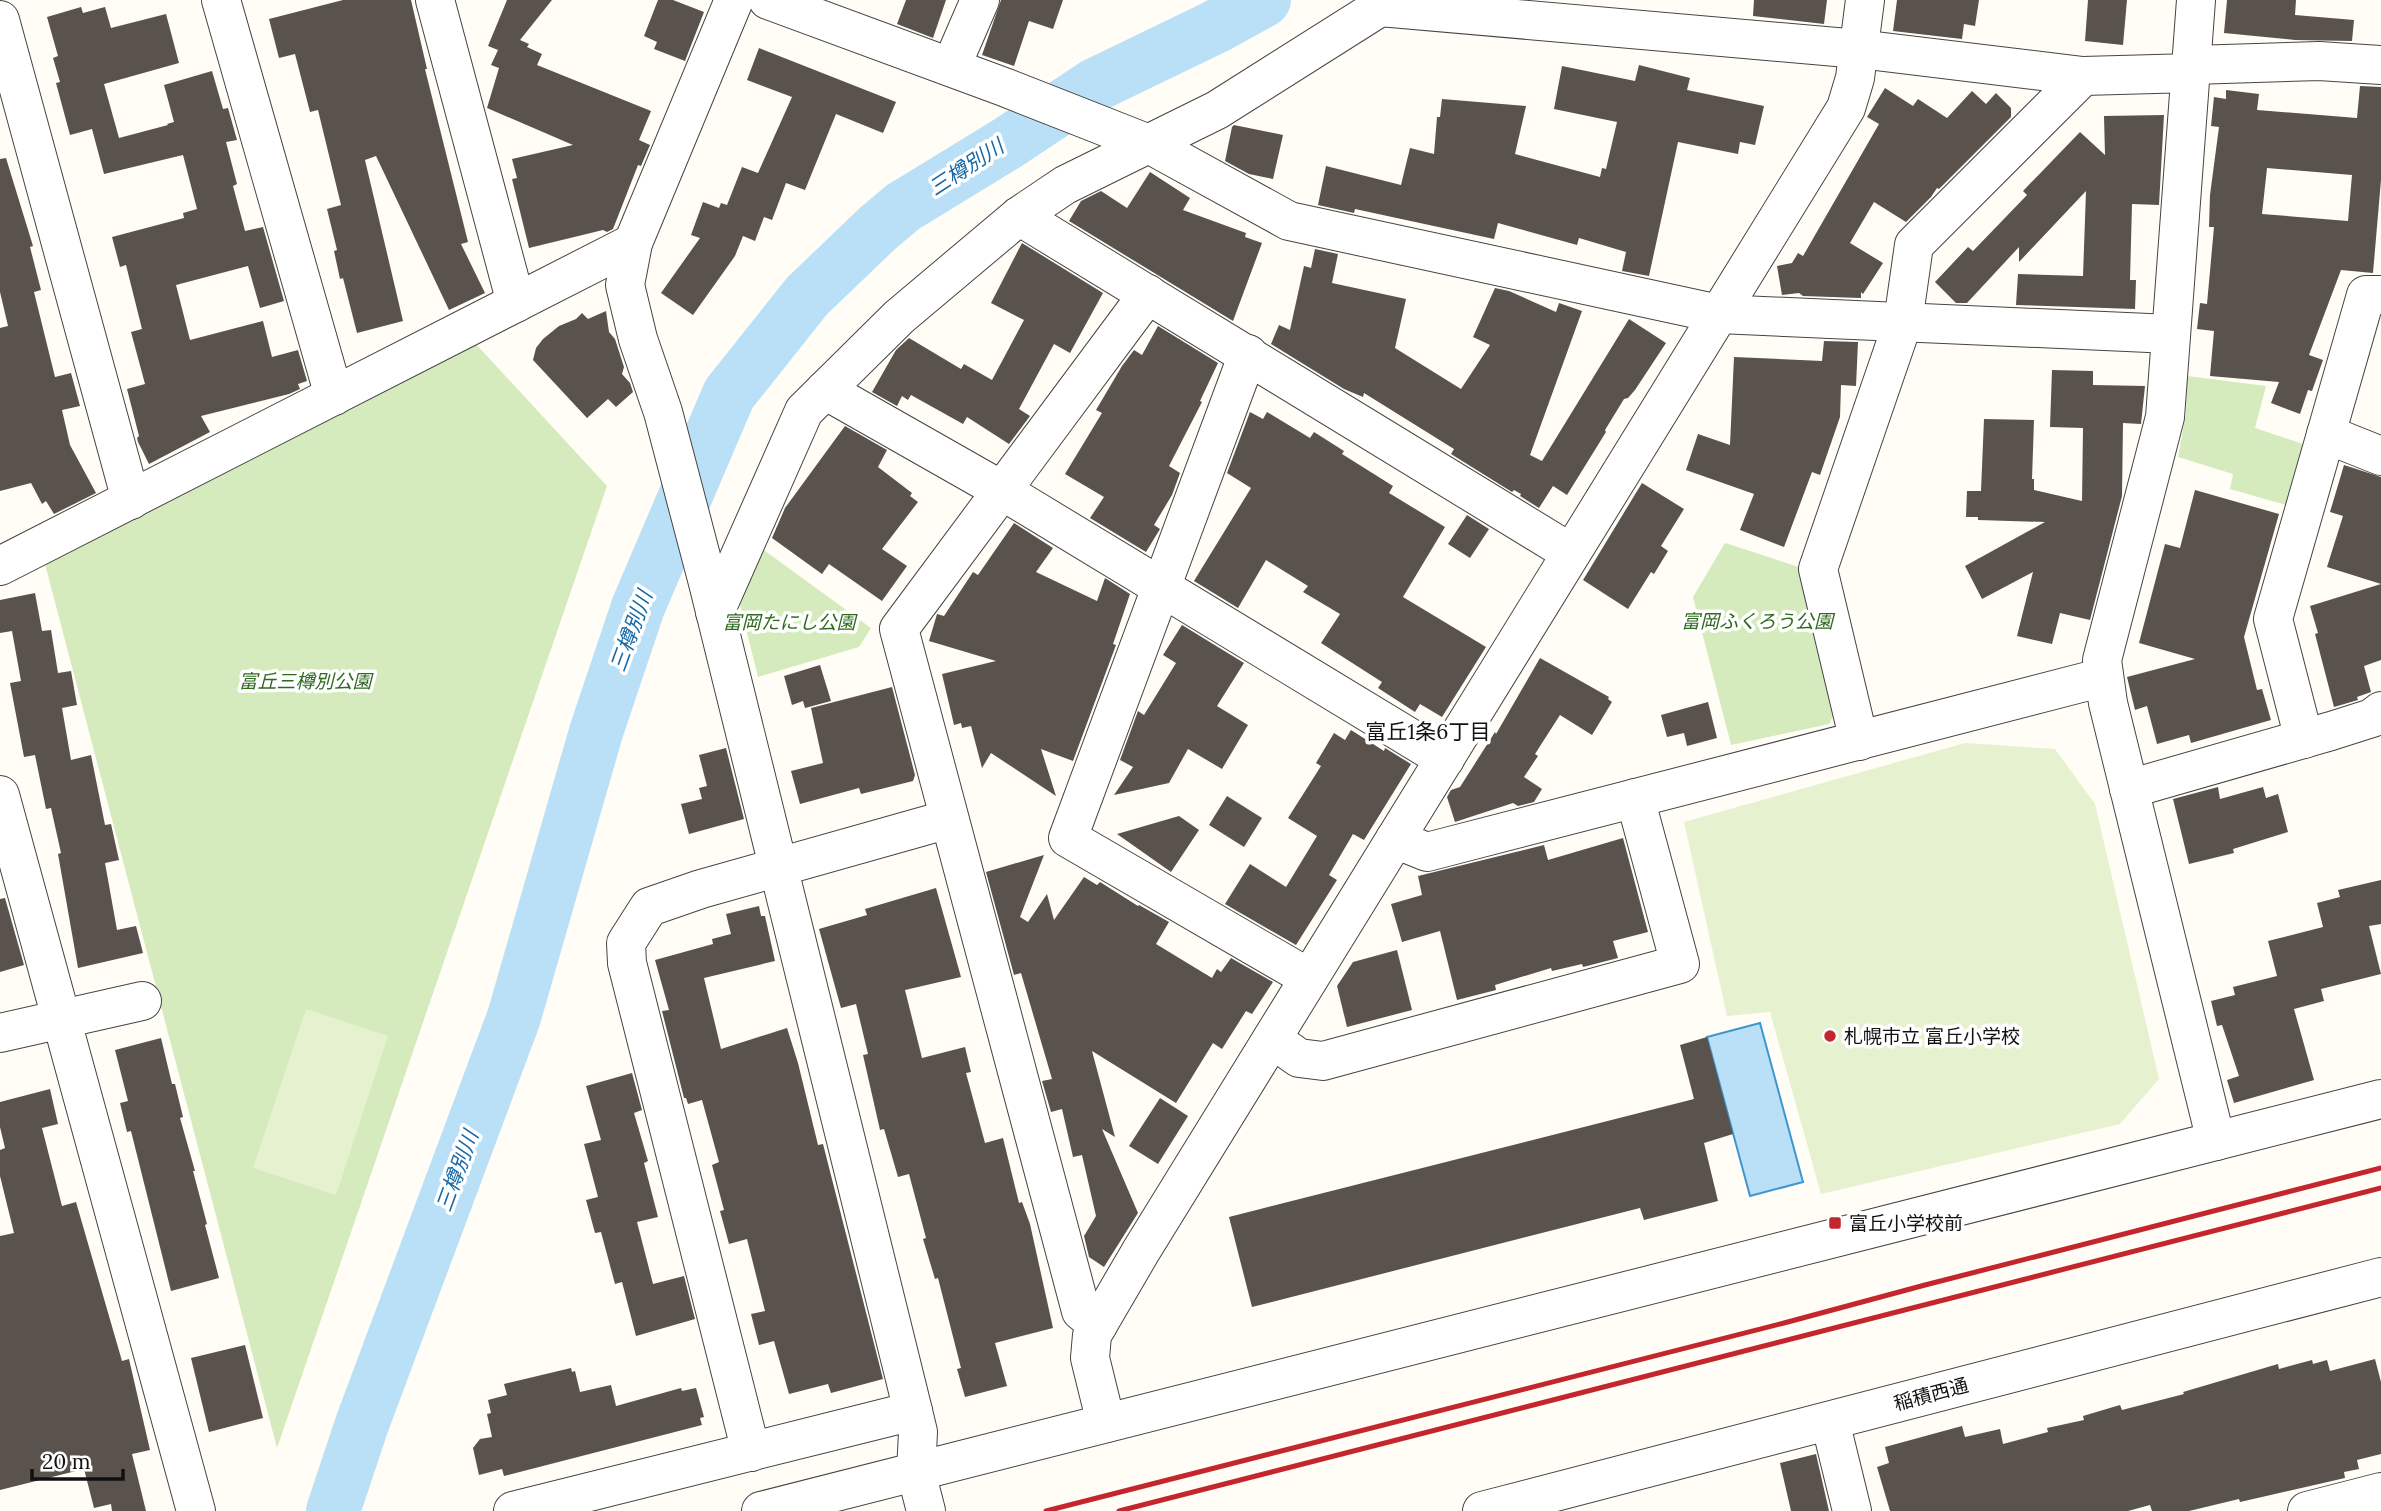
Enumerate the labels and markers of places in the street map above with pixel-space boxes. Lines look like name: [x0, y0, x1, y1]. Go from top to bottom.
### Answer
place label: 札幌市立 富丘小学校: [1844, 1024, 2020, 1048]
marker: 札幌市立 富丘小学校: [1822, 1028, 1838, 1044]
place label: 富丘小学校前: [1849, 1211, 1963, 1235]
marker: 富丘小学校前: [1827, 1215, 1843, 1231]

